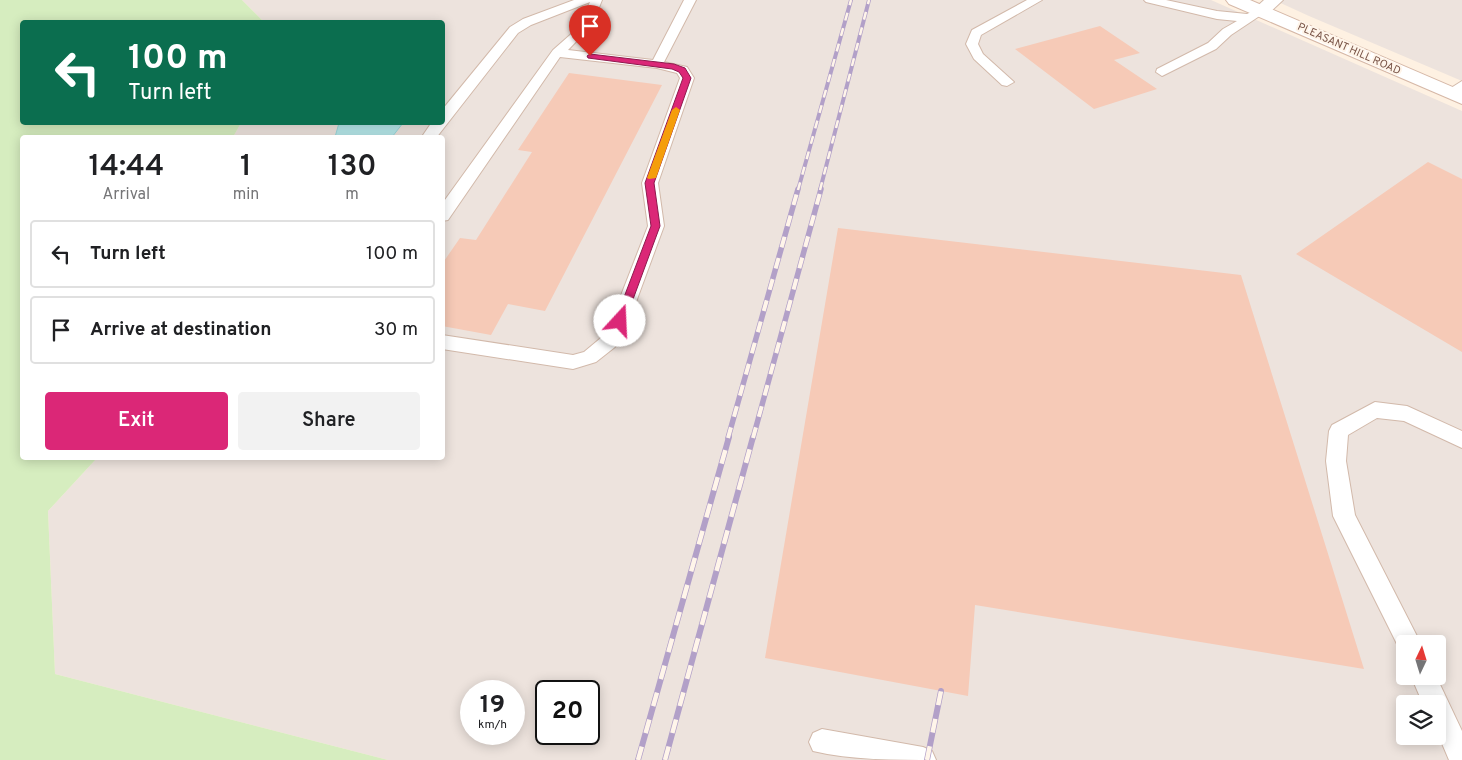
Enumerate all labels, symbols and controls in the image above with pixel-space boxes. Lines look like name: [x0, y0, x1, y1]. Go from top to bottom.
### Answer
pin: [569, 5, 611, 56]
icon: arrive: [576, 12, 604, 40]
street label: PLEASANT HILL ROAD: [1295, 20, 1403, 78]
text: 100 m: [128, 37, 228, 81]
icon: left: [45, 40, 110, 105]
text: Turn left: [128, 80, 211, 107]
text: 14:44: [88, 149, 164, 186]
text: 1: [240, 149, 252, 186]
text: 130: [328, 149, 377, 186]
text: Arrival: [102, 185, 150, 205]
text: min: [233, 185, 259, 205]
text: m: [345, 185, 359, 205]
icon: left: [47, 240, 75, 268]
text: Turn left: [90, 242, 166, 266]
text: 100 m: [366, 242, 418, 266]
position arrow: [593, 294, 645, 346]
icon: arrive: [47, 316, 75, 344]
text: Arrive at destination: [90, 318, 271, 342]
text: 30 m: [374, 318, 418, 342]
button: Exit: [45, 392, 228, 450]
button: Share: [238, 392, 420, 450]
north arrow: [1396, 635, 1446, 685]
map controls: [1396, 635, 1446, 745]
speed limit sign: 20: [535, 680, 600, 745]
text: 19: [480, 690, 505, 722]
button: layers: [1396, 695, 1446, 745]
text: km/h: [478, 717, 507, 733]

